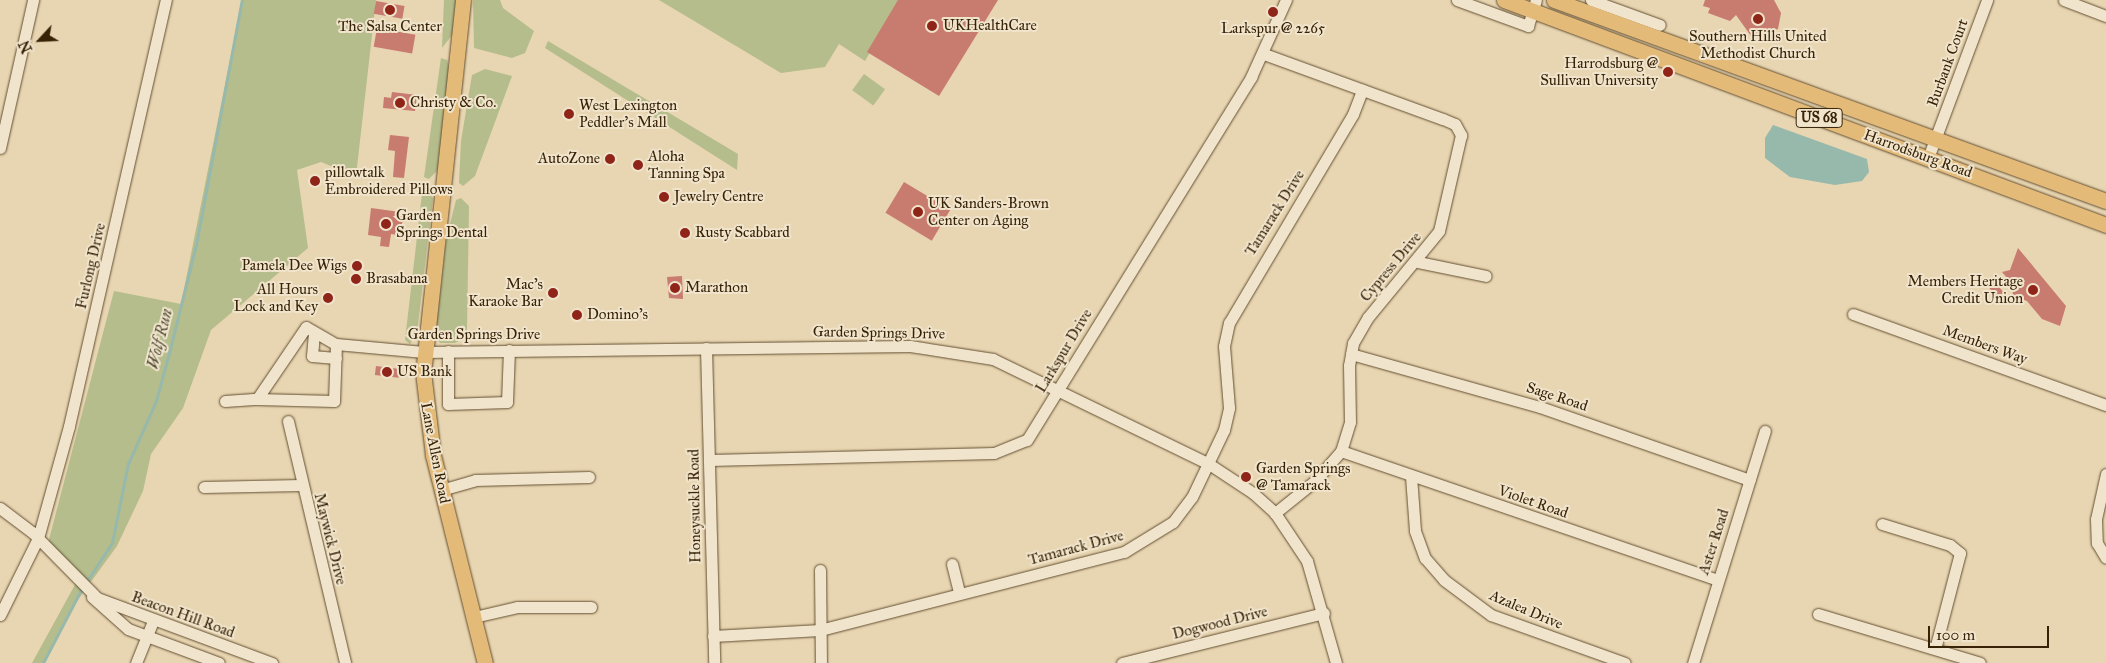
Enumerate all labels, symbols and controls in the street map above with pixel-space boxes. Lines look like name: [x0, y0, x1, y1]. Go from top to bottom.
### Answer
marker: The Salsa Center: [384, 4, 396, 16]
marker: Larkspur @ 2265: [1267, 6, 1279, 18]
marker: Southern Hills United Methodist Church: [1752, 13, 1764, 25]
north arrow: [15, 15, 65, 65]
place label: UKHealthCare: [943, 17, 1037, 35]
street label: Burbank Court: [1924, 17, 1972, 109]
place label: The Salsa Center: [338, 18, 442, 36]
marker: UKHealthCare: [925, 19, 939, 33]
place label: Larkspur @ 2265: [1221, 20, 1325, 38]
place label: Southern Hills United Methodist Church: [1689, 27, 1827, 62]
text: N: [16, 38, 36, 56]
place label: Harrodsburg @ Sullivan University: [1540, 54, 1658, 89]
marker: Harrodsburg @ Sullivan University: [1662, 66, 1674, 78]
place label: Christy & Co.: [410, 94, 496, 112]
place label: West Lexington Peddler's Mall: [579, 96, 677, 131]
marker: Christy & Co.: [394, 97, 406, 109]
road number: US 68: [1795, 106, 1843, 130]
marker: West Lexington Peddler's Mall: [563, 108, 575, 120]
street label: Harrodsburg Road: [1861, 126, 1975, 182]
place label: Aloha Tanning Spa: [648, 147, 725, 182]
place label: AutoZone: [538, 150, 600, 168]
marker: AutoZone: [604, 153, 616, 165]
marker: Aloha Tanning Spa: [632, 159, 644, 171]
place label: pillowtalk Embroidered Pillows: [325, 163, 453, 198]
street label: Tamarack Drive: [1241, 167, 1309, 259]
marker: pillowtalk Embroidered Pillows: [309, 175, 321, 187]
place label: Jewelry Centre: [674, 188, 764, 206]
marker: Jewelry Centre: [658, 191, 670, 203]
place label: UK Sanders-Brown Center on Aging: [928, 194, 1049, 229]
place label: Garden Springs Dental: [396, 206, 487, 241]
marker: UK Sanders-Brown Center on Aging: [912, 206, 924, 218]
marker: Garden Springs Dental: [380, 218, 392, 230]
street label: Furlong Drive: [72, 221, 110, 311]
place label: Rusty Scabbard: [695, 224, 790, 242]
marker: Rusty Scabbard: [679, 227, 691, 239]
street label: Cypress Drive: [1357, 229, 1425, 305]
place label: Pamela Dee Wigs: [242, 257, 347, 275]
marker: Pamela Dee Wigs: [351, 260, 363, 272]
place label: Brasabana: [366, 270, 428, 288]
place label: Members Heritage Credit Union: [1907, 272, 2023, 307]
marker: Brasabana: [350, 273, 362, 285]
place label: Mac's Karaoke Bar: [468, 275, 543, 310]
place label: Marathon: [685, 279, 748, 297]
place label: All Hours Lock and Key: [234, 280, 318, 315]
marker: Marathon: [669, 282, 681, 294]
marker: Members Heritage Credit Union: [2027, 284, 2039, 296]
marker: Mac's Karaoke Bar: [547, 287, 559, 299]
marker: All Hours Lock and Key: [322, 292, 334, 304]
place label: Domino's: [587, 306, 648, 324]
street label: Larkspur Drive: [1032, 306, 1096, 396]
water label: Wolf Run: [143, 307, 177, 371]
marker: Domino's: [571, 309, 583, 321]
street label: Members Way: [1940, 321, 2030, 369]
street label: Garden Springs Drive: [813, 323, 945, 343]
street label: Garden Springs Drive: [408, 326, 540, 344]
place label: US Bank: [397, 363, 452, 381]
marker: US Bank: [381, 366, 393, 378]
street label: Sage Road: [1524, 379, 1590, 415]
street label: Lane Allen Road: [416, 401, 454, 505]
street label: Honeysuckle Road: [685, 449, 705, 563]
place label: Garden Springs @ Tamarack: [1256, 459, 1350, 494]
marker: Garden Springs @ Tamarack: [1240, 471, 1252, 483]
street label: Violet Road: [1496, 482, 1570, 522]
street label: Maywick Drive: [310, 491, 350, 587]
street label: Aster Road: [1695, 507, 1733, 577]
street label: Tamarack Drive: [1026, 527, 1126, 569]
street label: Azalea Drive: [1487, 587, 1565, 633]
street label: Beacon Hill Road: [129, 588, 237, 642]
street label: Dogwood Drive: [1171, 603, 1269, 643]
scale bar: [1931, 616, 2052, 648]
text: 100 m: [1936, 626, 1975, 644]

